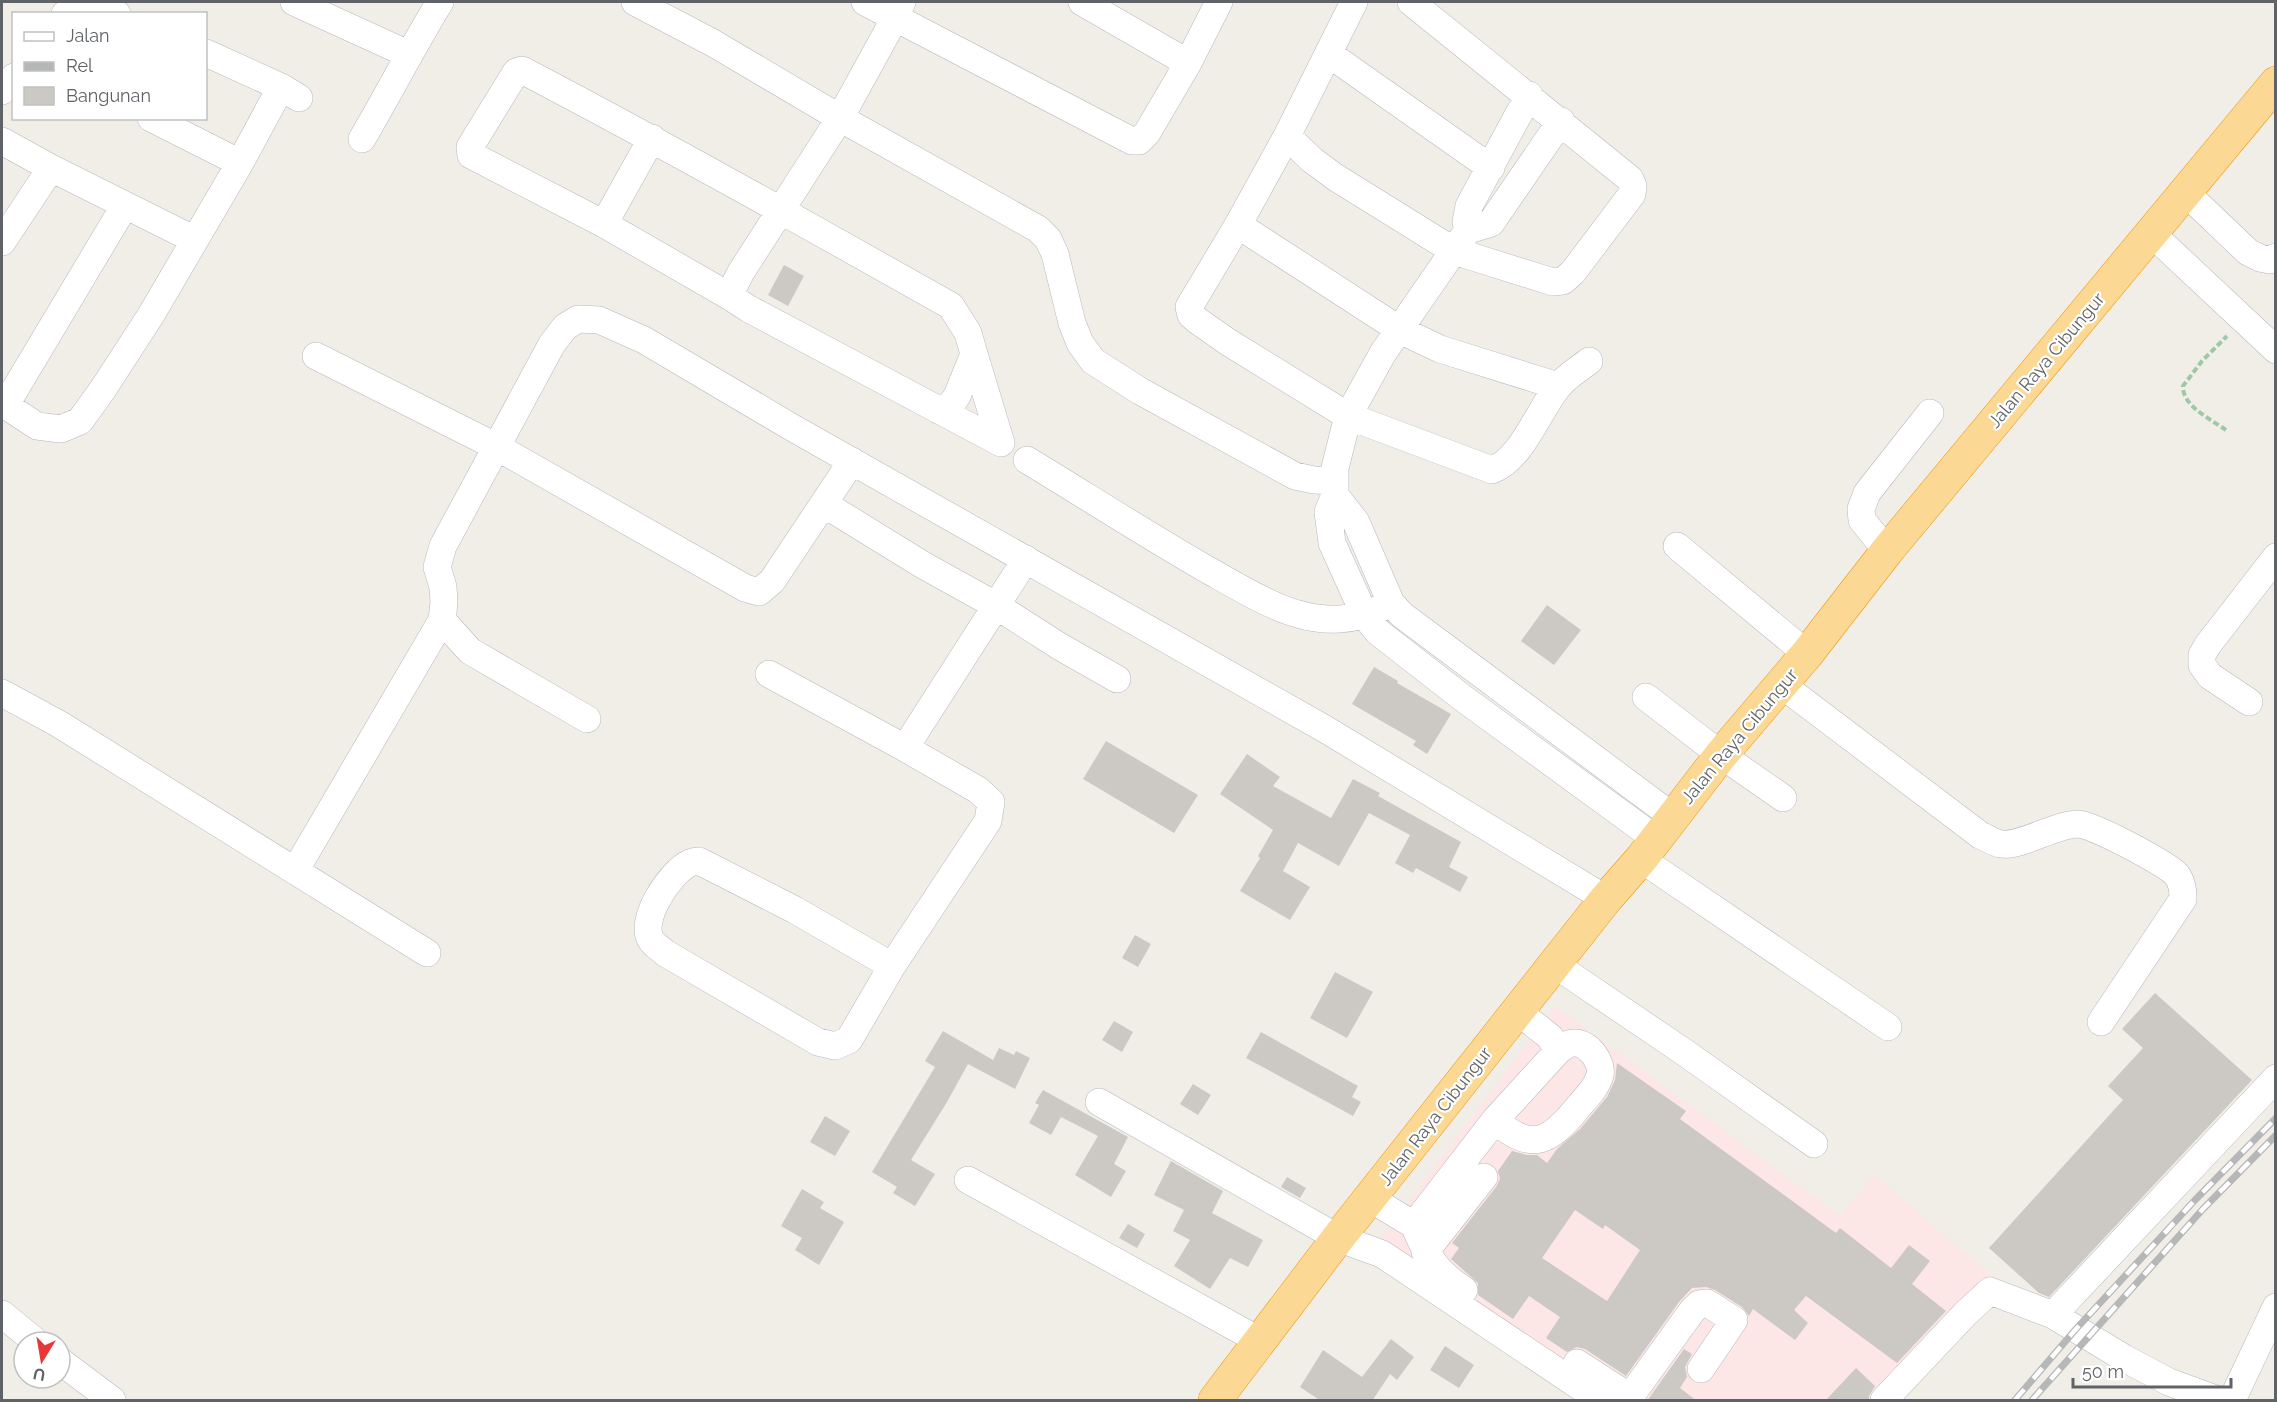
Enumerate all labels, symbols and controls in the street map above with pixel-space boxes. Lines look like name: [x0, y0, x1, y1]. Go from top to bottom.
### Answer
legend: [12, 12, 207, 120]
text: Jalan: [66, 25, 110, 46]
text: Rel: [66, 55, 93, 76]
text: Bangunan: [66, 85, 151, 106]
street label: Jalan Raya Cibungur: [1983, 288, 2109, 432]
street label: Jalan Raya Cibungur: [1676, 664, 1802, 808]
street label: Jalan Raya Cibungur: [1374, 1042, 1496, 1189]
north arrow: [12, 1330, 72, 1390]
scale bar: [2073, 1351, 2230, 1389]
text: 50 m: [2082, 1361, 2124, 1382]
text: U: [32, 1364, 47, 1385]

